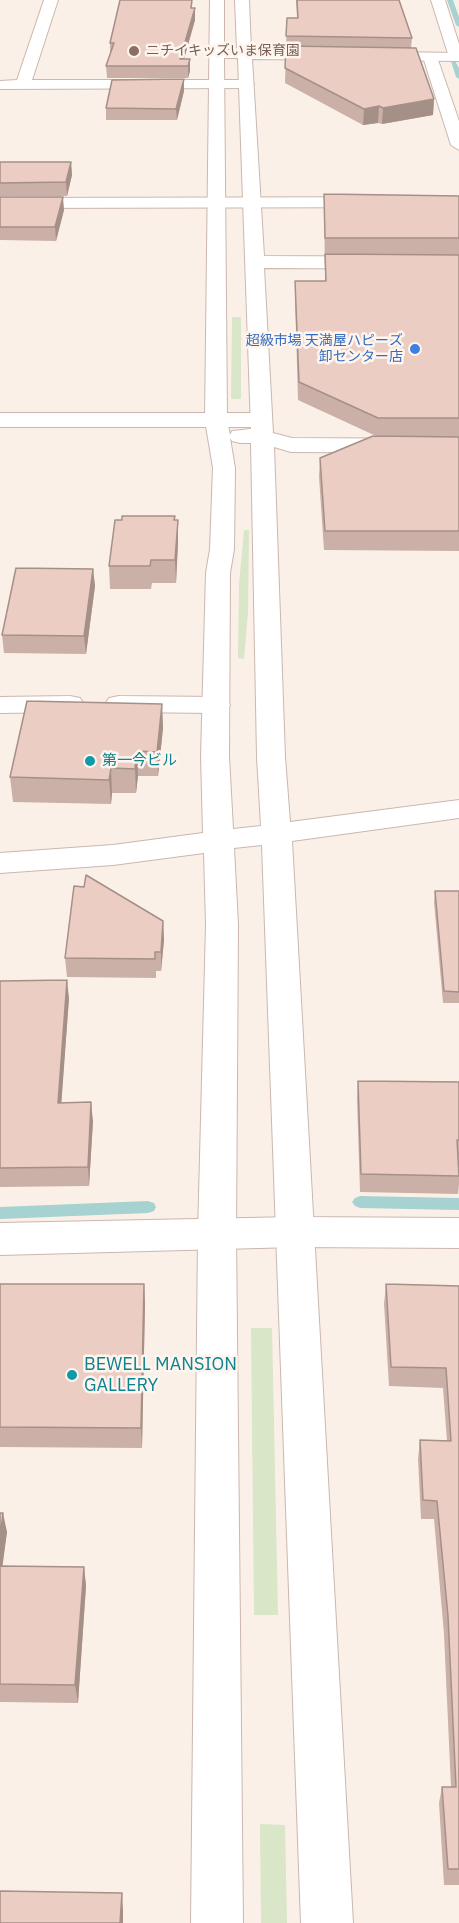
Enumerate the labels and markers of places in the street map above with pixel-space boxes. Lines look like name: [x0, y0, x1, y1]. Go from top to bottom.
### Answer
place label: ニチイキッズいま保育園: [146, 43, 300, 59]
marker: ニチイキッズいま保育園: [127, 44, 141, 58]
place label: 超級市場 天満屋ハピーズ 卸センター店: [246, 333, 403, 366]
marker: 超級市場 天満屋ハピーズ 卸センター店: [408, 342, 422, 356]
place label: 第一今ビル: [102, 752, 177, 770]
marker: 第一今ビル: [83, 754, 97, 768]
place label: BEWELL MANSION GALLERY: [84, 1354, 237, 1396]
marker: BEWELL MANSION GALLERY: [65, 1368, 79, 1382]

